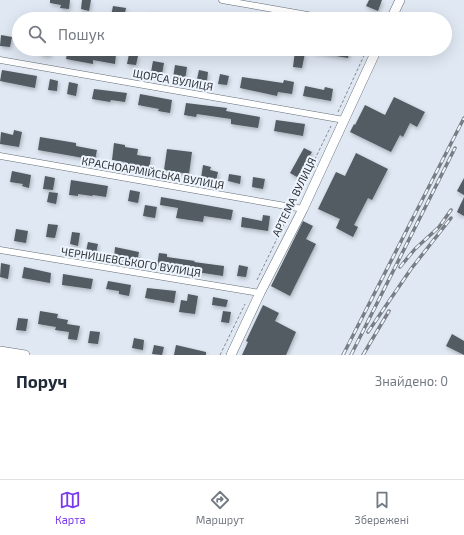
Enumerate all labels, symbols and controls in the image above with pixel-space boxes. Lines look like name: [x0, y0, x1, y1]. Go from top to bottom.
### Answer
search box: [12, 12, 452, 56]
icon: search: [26, 23, 48, 45]
text: Пошук: [58, 25, 105, 43]
street label: ЩОРСА ВУЛИЦЯ: [132, 66, 214, 93]
street label: КРАСНОАРМІЙСЬКА ВУЛИЦЯ: [81, 154, 225, 191]
street label: АРТЕМА ВУЛИЦЯ: [269, 155, 318, 238]
street label: ЧЕРНИШЕВСЬКОГО ВУЛИЦЯ: [60, 244, 202, 279]
text: Поруч: [16, 371, 67, 391]
text: Знайдено: 0: [375, 373, 448, 389]
tab: Карта: [55, 489, 86, 526]
tab: Маршрут: [196, 489, 244, 526]
tab: Збережені: [355, 489, 409, 526]

